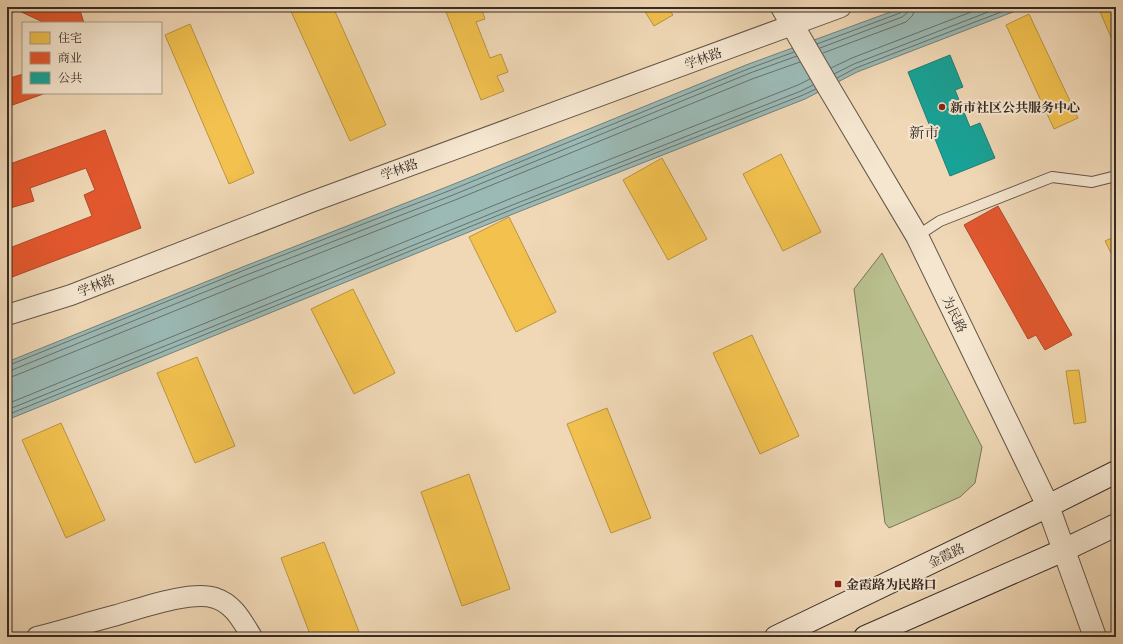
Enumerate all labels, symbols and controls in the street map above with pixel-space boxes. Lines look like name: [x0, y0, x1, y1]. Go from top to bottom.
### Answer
legend: [22, 22, 162, 94]
text: 住宅: [58, 30, 82, 46]
street label: 学林路: [682, 44, 725, 74]
text: 商业: [58, 50, 82, 66]
text: 公共: [58, 70, 82, 86]
place label: 新市社区公共服务中心: [950, 99, 1080, 117]
marker: 新市社区公共服务中心: [937, 102, 947, 112]
district label: 新市: [909, 123, 939, 143]
street label: 学林路: [378, 155, 421, 185]
street label: 学林路: [75, 271, 118, 301]
street label: 为民路: [937, 293, 971, 336]
street label: 金霞路: [925, 539, 968, 573]
place label: 金霞路为民路口: [846, 576, 937, 594]
marker: 金霞路为民路口: [833, 579, 843, 589]

